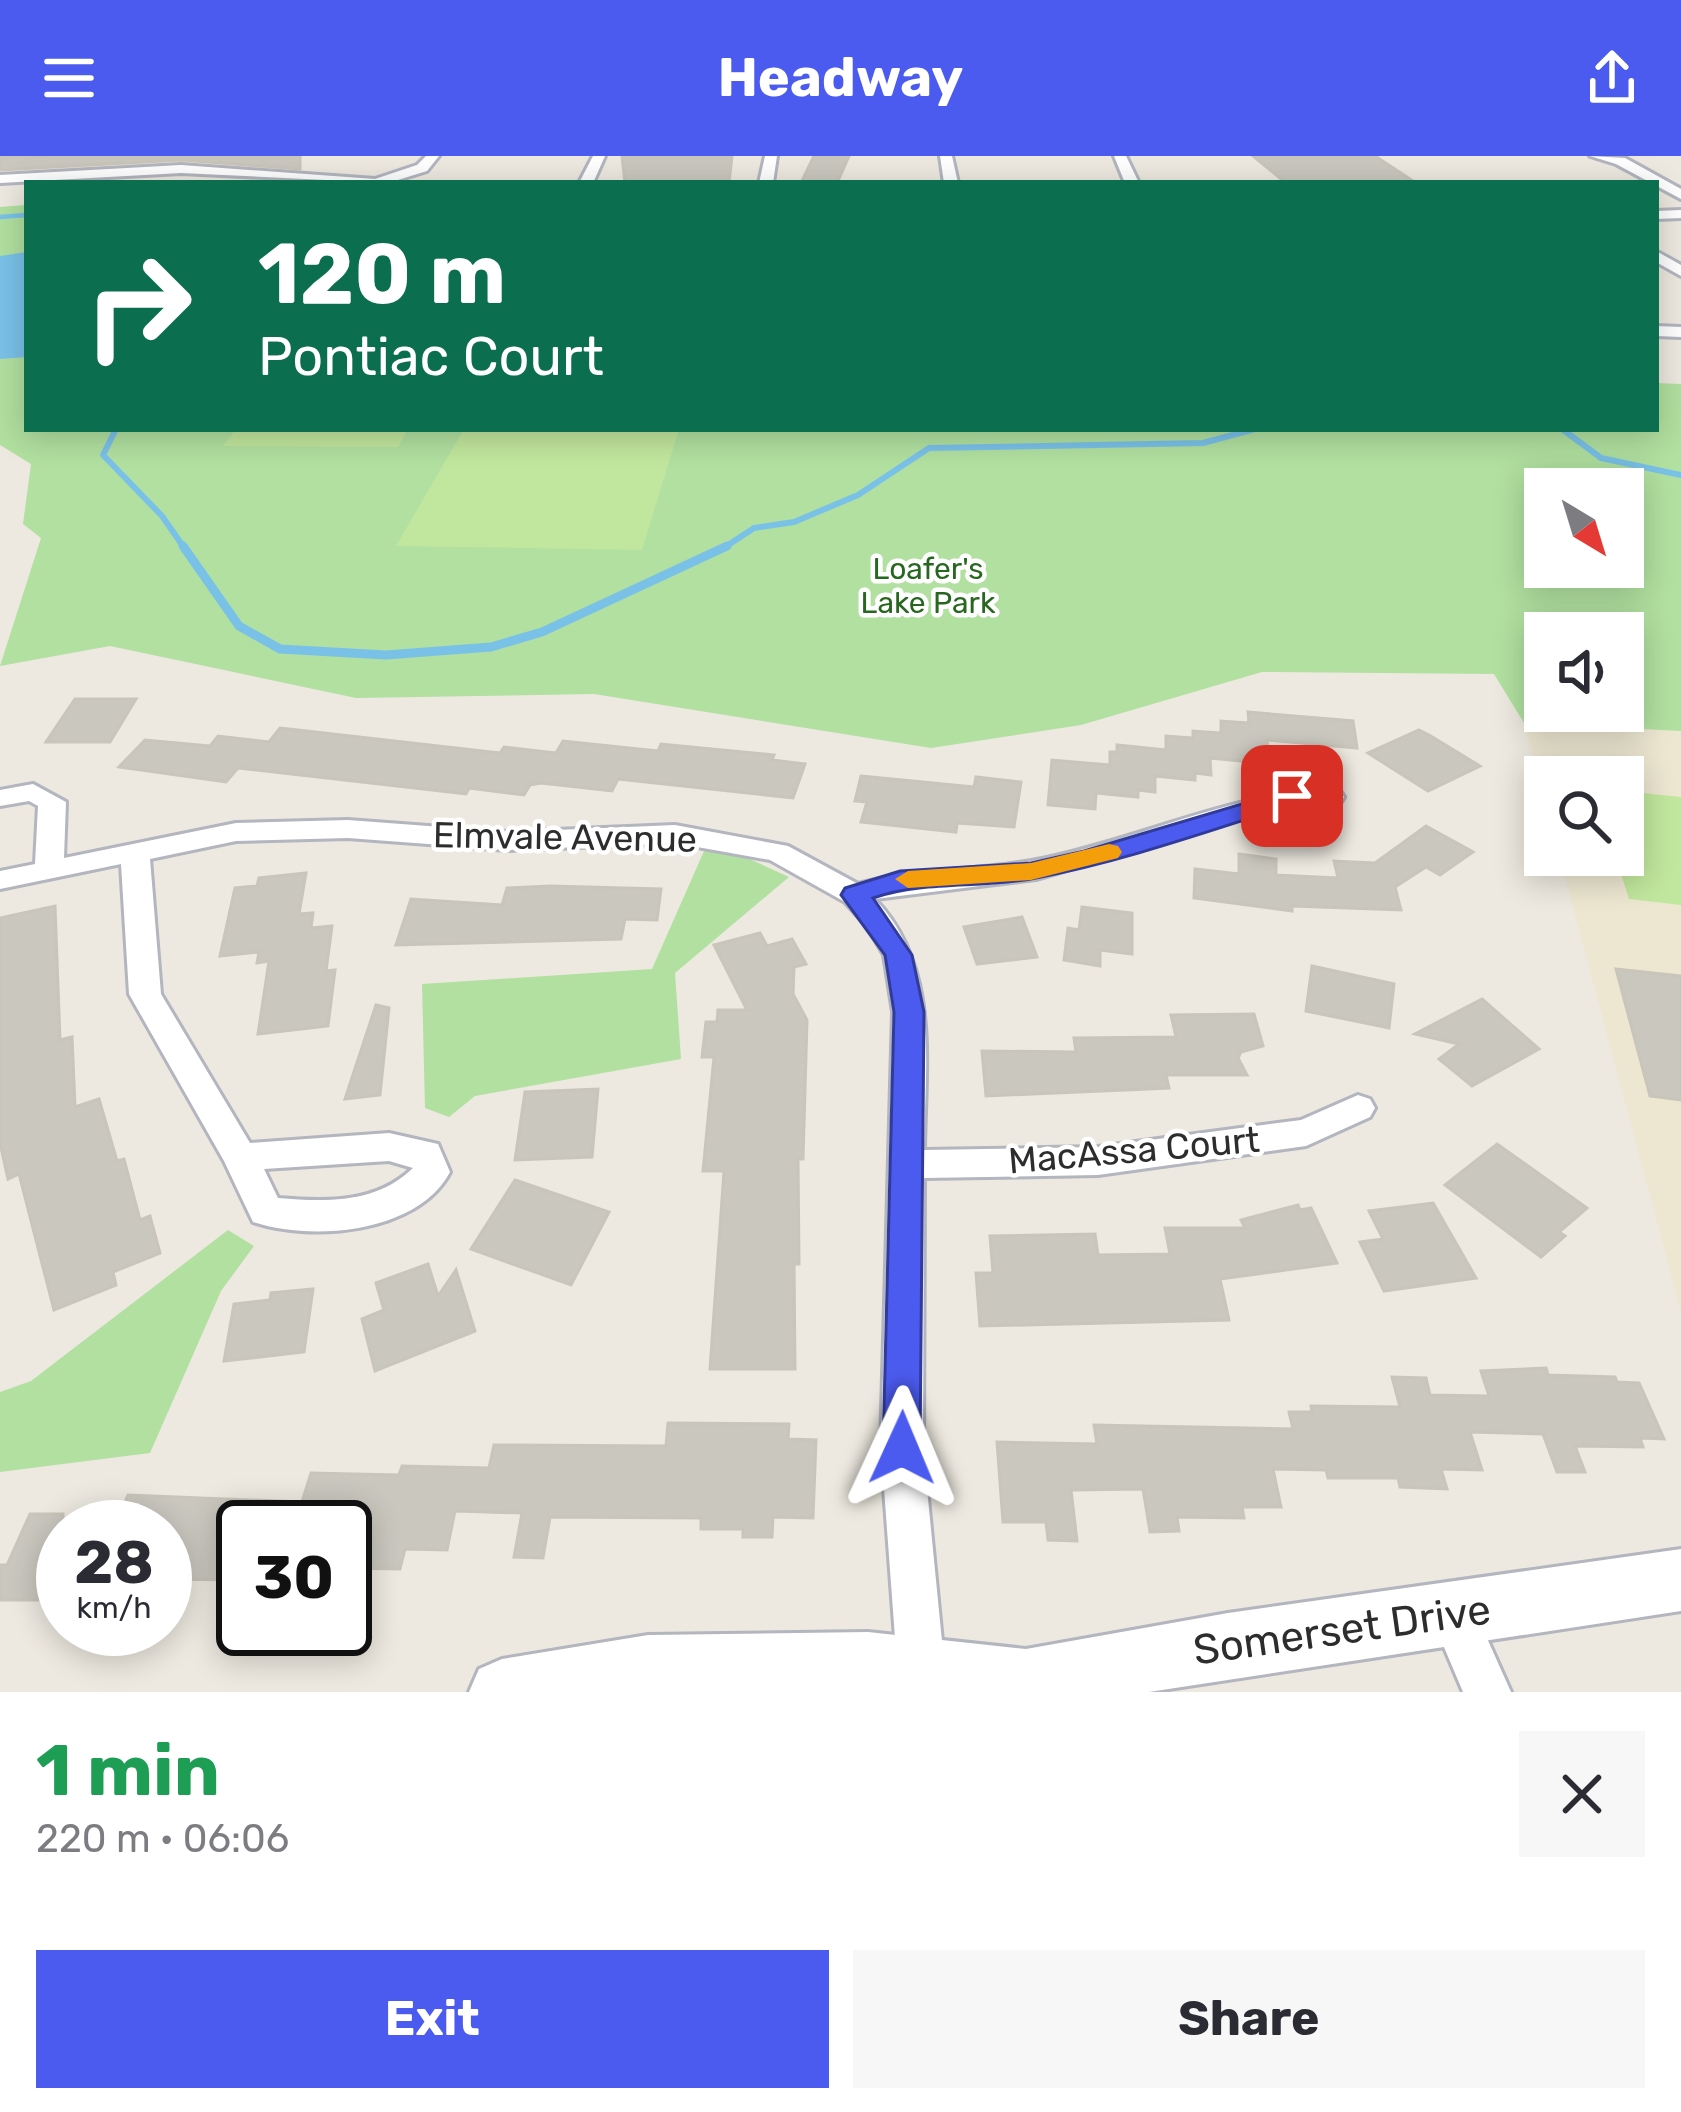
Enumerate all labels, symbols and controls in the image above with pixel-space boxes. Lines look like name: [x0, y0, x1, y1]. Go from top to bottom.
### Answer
icon: menu: [36, 45, 102, 111]
icon: share: [1579, 45, 1645, 111]
text: Headway: [718, 46, 963, 110]
text: 120 m: [258, 224, 506, 324]
icon: right: [60, 228, 216, 384]
text: Pontiac Court: [258, 325, 604, 389]
north arrow: [1524, 468, 1644, 588]
map controls: [1524, 468, 1644, 876]
park label: Loafer's Lake Park: [861, 551, 996, 621]
button: sound: [1524, 612, 1644, 732]
pin: [1241, 745, 1343, 847]
button: search: [1524, 756, 1644, 876]
icon: arrive: [1259, 763, 1325, 829]
street label: Elmvale Avenue: [433, 813, 697, 861]
street label: MacAssa Court: [1007, 1118, 1261, 1182]
position arrow: [839, 1385, 965, 1511]
speed limit sign: 30: [216, 1500, 372, 1656]
text: 28: [74, 1527, 154, 1598]
street label: Somerset Drive: [1190, 1584, 1494, 1676]
text: km/h: [77, 1590, 151, 1626]
text: 1 min: [36, 1728, 220, 1813]
button: close: [1519, 1731, 1645, 1857]
text: 220 m · 06:06: [36, 1816, 289, 1862]
button: Exit: [36, 1950, 829, 2088]
button: Share: [853, 1950, 1645, 2088]

